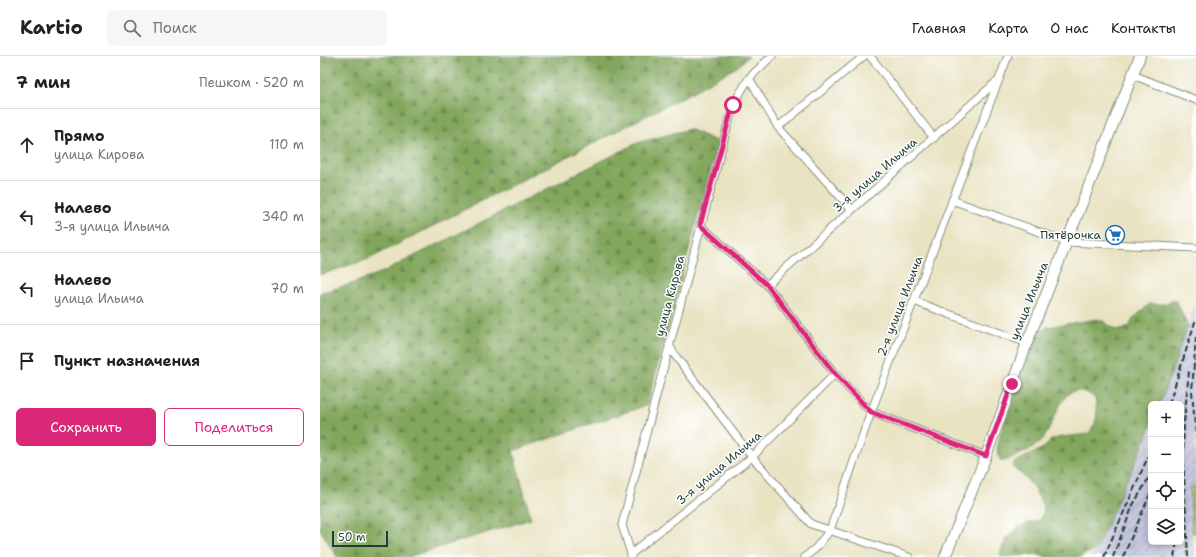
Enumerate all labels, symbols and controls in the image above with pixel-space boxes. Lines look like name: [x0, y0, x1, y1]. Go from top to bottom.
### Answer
search box: [107, 10, 387, 46]
text: Kartio: [20, 15, 83, 40]
icon: search: [121, 17, 143, 39]
text: Поиск: [153, 18, 197, 38]
text: Главная: [912, 19, 966, 37]
text: Карта: [988, 19, 1028, 37]
text: О нас: [1050, 19, 1089, 37]
text: Контакты: [1111, 19, 1176, 37]
text: 7 мин: [16, 71, 71, 93]
text: Пешком · 520 m: [199, 74, 304, 91]
route start: [724, 96, 742, 114]
text: Прямо: [54, 126, 104, 146]
icon: ahead: [16, 134, 38, 156]
street label: 3-я улица Ильича: [829, 134, 921, 216]
text: 110 m: [269, 136, 304, 153]
text: улица Кирова: [54, 146, 144, 163]
text: Налево: [54, 198, 112, 218]
icon: left: [16, 206, 38, 228]
text: 340 m: [262, 208, 304, 225]
text: 3-я улица Ильича: [54, 218, 170, 235]
supermarket icon: Пятёрочка: [1104, 224, 1126, 246]
place label: Пятёрочка: [1040, 227, 1102, 243]
street label: улица Кирова: [651, 253, 689, 338]
street label: 2-я улица Ильича: [874, 253, 927, 358]
street label: улица Ильича: [1006, 259, 1052, 342]
text: Налево: [54, 270, 112, 290]
icon: left: [16, 278, 38, 300]
text: 70 m: [270, 280, 304, 297]
text: улица Ильича: [54, 290, 144, 307]
icon: arrive: [16, 350, 38, 372]
text: Пункт назначения: [54, 351, 200, 371]
route end: [1003, 375, 1021, 393]
map controls: [1148, 401, 1184, 545]
button: +: [1148, 401, 1184, 437]
button: Сохранить: [16, 408, 156, 446]
button: Поделиться: [164, 408, 304, 446]
street label: 3-я улица Ильича: [673, 427, 765, 508]
button: −: [1148, 437, 1184, 473]
button: locate: [1148, 473, 1184, 509]
button: layers: [1148, 509, 1184, 545]
scale bar: [332, 529, 388, 548]
text: 50 m: [338, 530, 366, 545]

